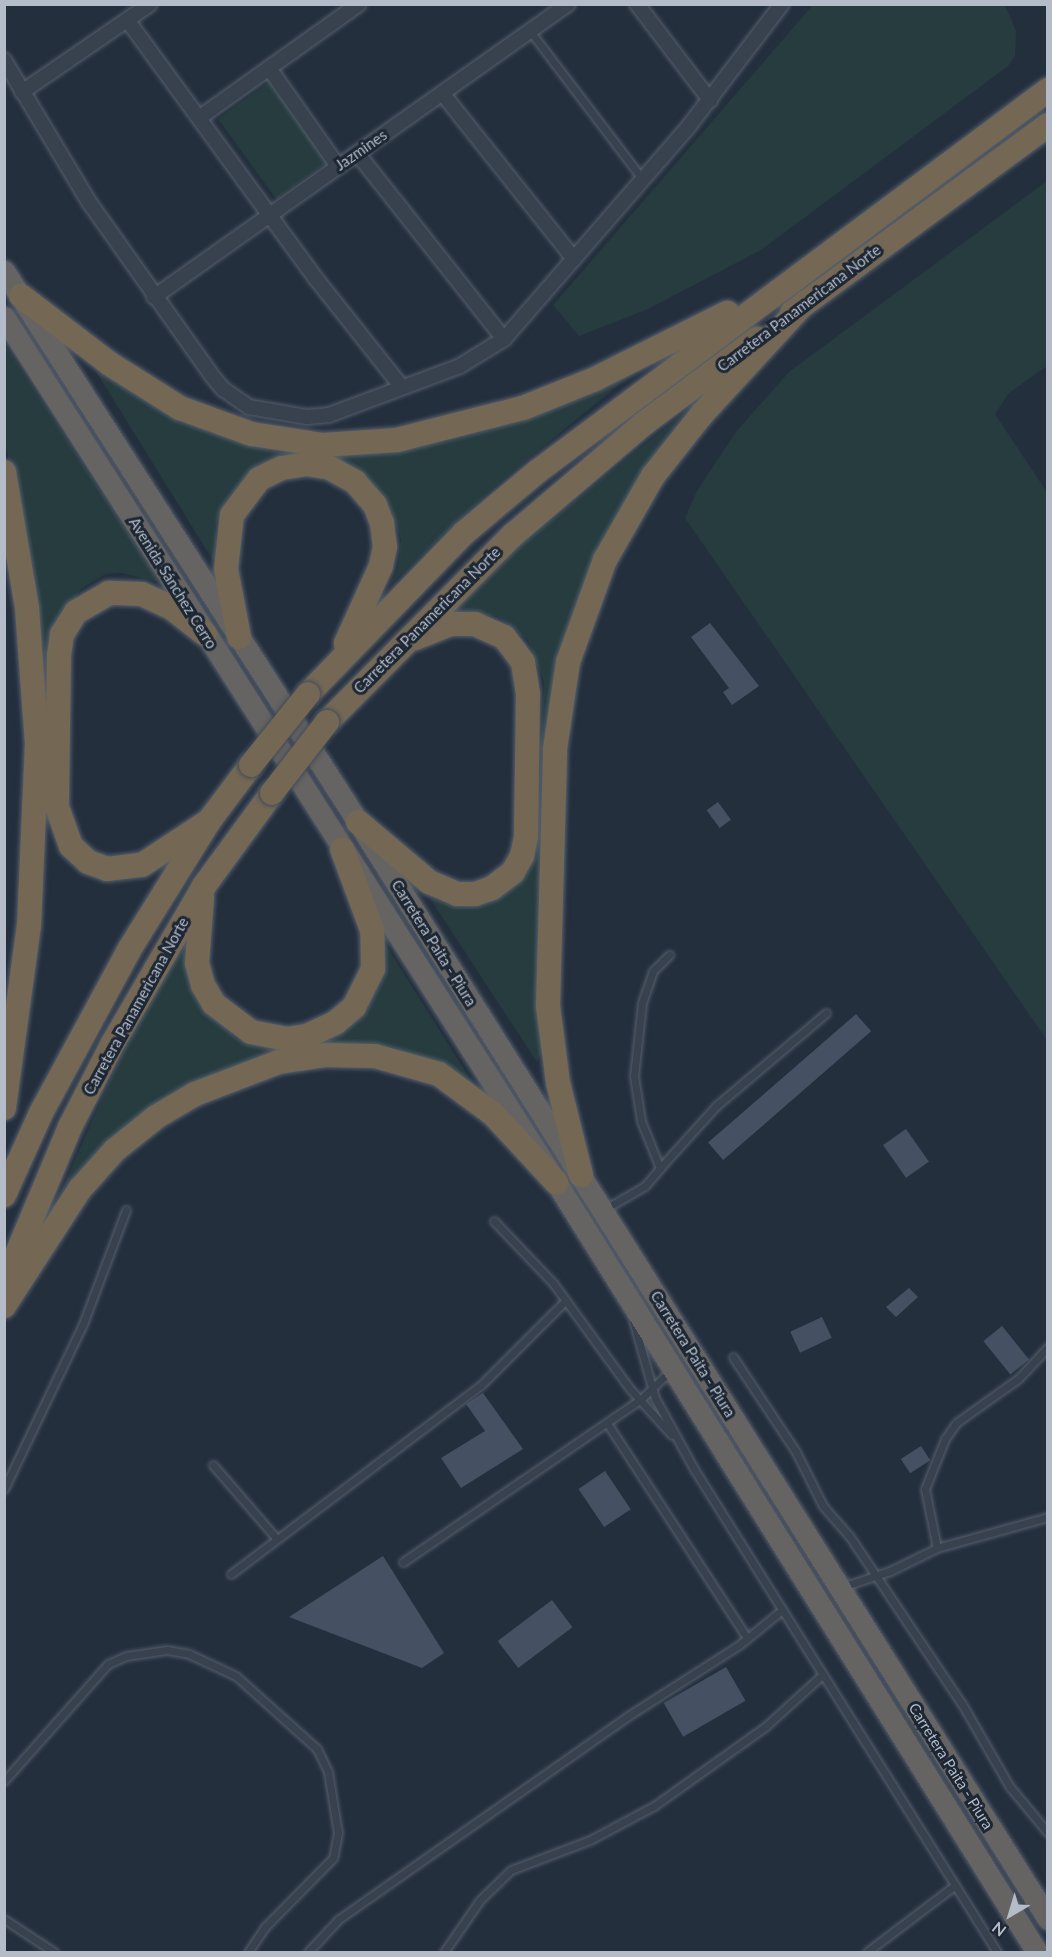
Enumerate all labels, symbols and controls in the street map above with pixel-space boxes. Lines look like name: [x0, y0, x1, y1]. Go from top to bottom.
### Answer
street label: Jazmines: [332, 126, 390, 174]
street label: Carretera Panamericana Norte: [714, 241, 884, 375]
street label: Avenida Sánchez Cerro: [125, 514, 221, 652]
street label: Carretera Panamericana Norte: [350, 543, 504, 697]
street label: Carretera Paita - Piura: [388, 877, 480, 1009]
street label: Carretera Panamericana Norte: [80, 914, 192, 1098]
street label: Carretera Paita - Piura: [647, 1288, 739, 1420]
street label: Carretera Paita - Piura: [905, 1700, 997, 1832]
north arrow: [980, 1885, 1040, 1945]
text: N: [988, 1918, 1009, 1941]

